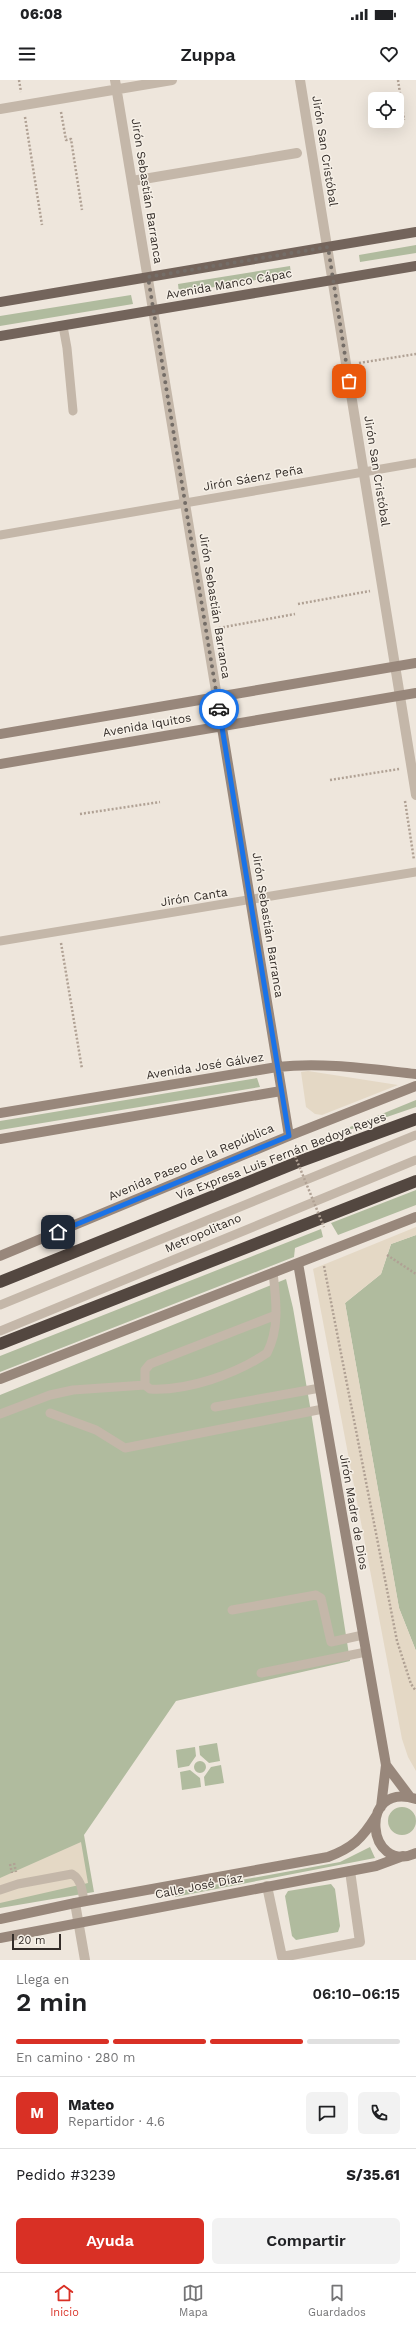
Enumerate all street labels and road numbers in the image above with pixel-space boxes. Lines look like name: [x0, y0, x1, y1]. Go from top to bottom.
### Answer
street label: Jirón San Cristóbal: [309, 95, 341, 208]
street label: Jirón Sebastián Barranca: [129, 117, 165, 265]
street label: Avenida Manco Cápac: [165, 266, 293, 302]
street label: Jirón San Cristóbal: [361, 415, 393, 528]
street label: Jirón Sáenz Peña: [202, 462, 304, 494]
street label: Jirón Sebastián Barranca: [197, 532, 233, 680]
street label: Avenida Iquitos: [102, 710, 192, 740]
street label: Jirón Sebastián Barranca: [250, 851, 286, 999]
street label: Jirón Canta: [160, 885, 229, 909]
street label: Avenida José Gálvez: [145, 1050, 265, 1082]
street label: Vía Expresa Luis Fernán Bedoya Reyes: [174, 1109, 388, 1203]
street label: Avenida Paseo de la República: [106, 1121, 276, 1203]
street label: Metropolitano: [163, 1211, 243, 1255]
street label: Jirón Madre de Dios: [337, 1453, 371, 1571]
street label: Calle José Díaz: [154, 1871, 244, 1901]

